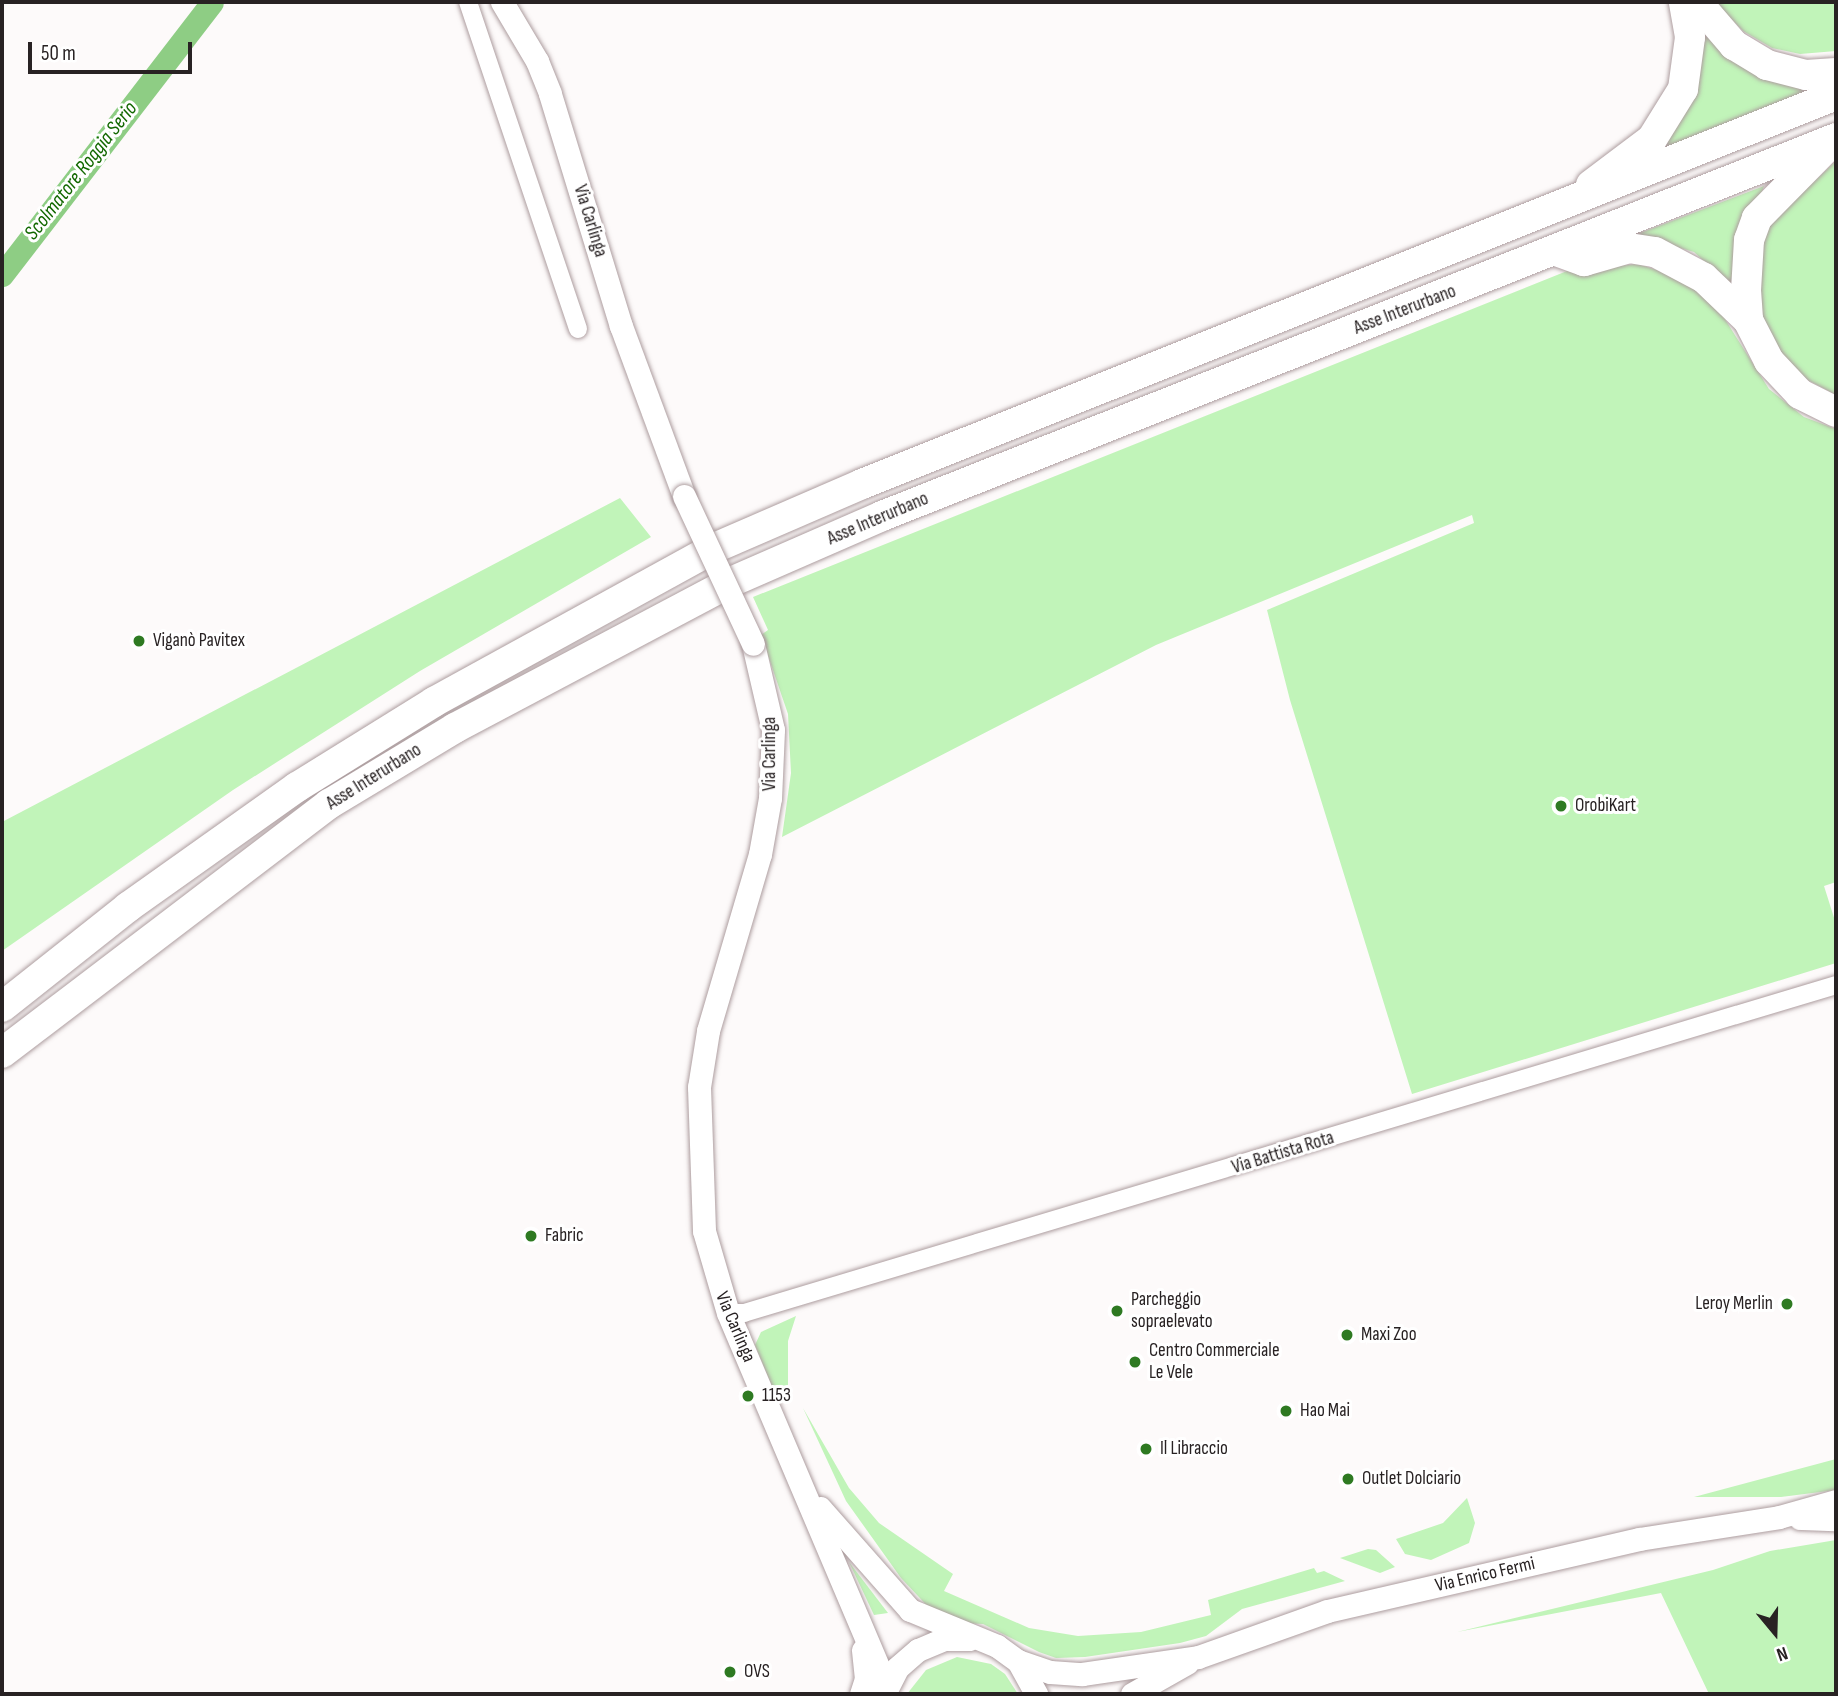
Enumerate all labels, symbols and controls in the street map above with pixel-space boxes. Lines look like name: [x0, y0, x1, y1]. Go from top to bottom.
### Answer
scale bar: [32, 28, 196, 72]
text: 50 m: [41, 41, 76, 66]
water label: Scolmatore Roggia Serio: [19, 97, 143, 245]
street label: Via Carlinga: [568, 182, 612, 260]
street label: Asse Interurbano: [1351, 280, 1459, 340]
street label: Asse Interurbano: [824, 487, 932, 551]
place label: Viganò Pavitex: [153, 630, 245, 652]
marker: Viganò Pavitex: [131, 633, 147, 649]
street label: Via Carlinga: [759, 717, 781, 791]
street label: Asse Interurbano: [322, 739, 426, 815]
place label: OrobiKart: [1575, 795, 1636, 817]
marker: OrobiKart: [1553, 798, 1569, 814]
street label: Via Battista Rota: [1229, 1127, 1337, 1179]
place label: Fabric: [545, 1225, 584, 1247]
marker: Fabric: [523, 1228, 539, 1244]
street label: Via Carlinga: [710, 1288, 760, 1366]
place label: Parcheggio sopraelevato: [1131, 1289, 1213, 1333]
place label: Leroy Merlin: [1695, 1293, 1773, 1315]
marker: Leroy Merlin: [1779, 1296, 1795, 1312]
marker: Parcheggio sopraelevato: [1109, 1303, 1125, 1319]
place label: Maxi Zoo: [1361, 1324, 1417, 1346]
marker: Maxi Zoo: [1339, 1327, 1355, 1343]
place label: Centro Commerciale Le Vele: [1149, 1340, 1280, 1384]
marker: Centro Commerciale Le Vele: [1127, 1354, 1143, 1370]
place label: 1153: [762, 1385, 791, 1407]
marker: 1153: [740, 1388, 756, 1404]
place label: Hao Mai: [1300, 1400, 1350, 1422]
marker: Hao Mai: [1278, 1403, 1294, 1419]
place label: Il Libraccio: [1160, 1438, 1228, 1460]
marker: Il Libraccio: [1138, 1441, 1154, 1457]
place label: Outlet Dolciario: [1362, 1468, 1461, 1490]
marker: Outlet Dolciario: [1340, 1471, 1356, 1487]
street label: Via Enrico Fermi: [1433, 1552, 1537, 1598]
north arrow: [1740, 1598, 1810, 1668]
text: N: [1773, 1641, 1791, 1666]
place label: OVS: [744, 1661, 770, 1683]
marker: OVS: [722, 1664, 738, 1680]

